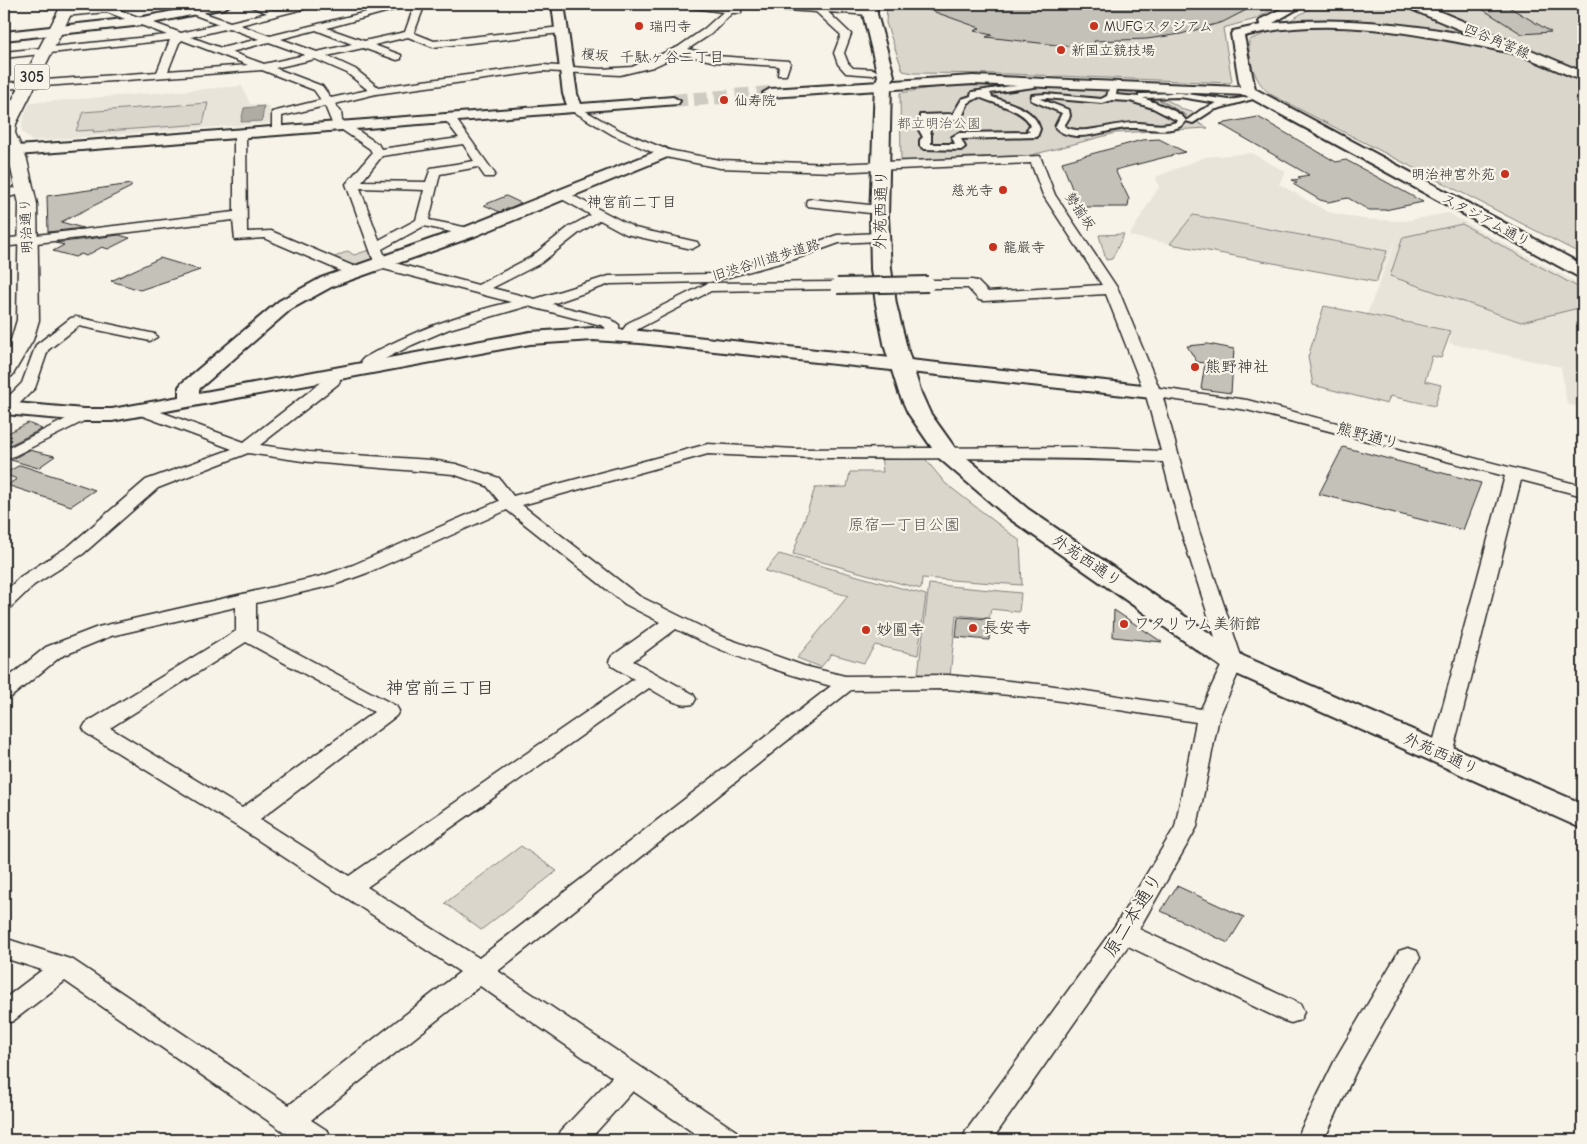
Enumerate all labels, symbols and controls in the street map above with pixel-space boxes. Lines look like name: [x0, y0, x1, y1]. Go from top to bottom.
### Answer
place label: 瑞円寺: [649, 18, 691, 35]
place label: MUFGスタジアム: [1104, 18, 1213, 35]
marker: 瑞円寺: [633, 20, 645, 32]
marker: MUFGスタジアム: [1088, 20, 1100, 32]
street label: 四谷角筈線: [1461, 20, 1533, 62]
place label: 新国立競技場: [1071, 42, 1155, 59]
marker: 新国立競技場: [1055, 44, 1067, 56]
street label: 榎坂: [580, 45, 610, 65]
district label: 千駄ヶ谷二丁目: [619, 48, 725, 66]
road number: 305: [15, 64, 50, 90]
place label: 仙寿院: [734, 92, 776, 109]
marker: 仙寿院: [718, 94, 730, 106]
park label: 都立明治公園: [897, 115, 981, 132]
place label: 明治神宮外苑: [1411, 166, 1495, 183]
marker: 明治神宮外苑: [1499, 168, 1511, 180]
street label: 外苑西通り: [871, 170, 891, 250]
place label: 慈光寺: [951, 182, 993, 199]
marker: 慈光寺: [997, 184, 1009, 196]
street label: 勢揃坂: [1061, 189, 1099, 233]
street label: スタジアム通り: [1439, 190, 1533, 250]
district label: 神宮前二丁目: [587, 193, 677, 211]
street label: 明治通り: [17, 198, 35, 254]
street label: 旧渋谷川遊歩道路: [710, 235, 822, 285]
place label: 龍巌寺: [1003, 239, 1045, 256]
marker: 龍巌寺: [987, 241, 999, 253]
place label: 熊野神社: [1205, 358, 1269, 376]
marker: 熊野神社: [1189, 361, 1201, 373]
street label: 熊野通り: [1335, 419, 1401, 453]
park label: 原宿一丁目公園: [848, 516, 960, 534]
street label: 外苑西通り: [1049, 531, 1125, 591]
place label: ワタリウム美術館: [1134, 615, 1261, 633]
marker: ワタリウム美術館: [1118, 618, 1130, 630]
place label: 長安寺: [983, 619, 1031, 637]
place label: 妙圓寺: [876, 621, 924, 639]
marker: 長安寺: [967, 622, 979, 634]
marker: 妙圓寺: [860, 624, 872, 636]
district label: 神宮前三丁目: [386, 678, 494, 699]
street label: 外苑西通り: [1401, 730, 1481, 778]
street label: 原二本通り: [1098, 869, 1168, 961]

